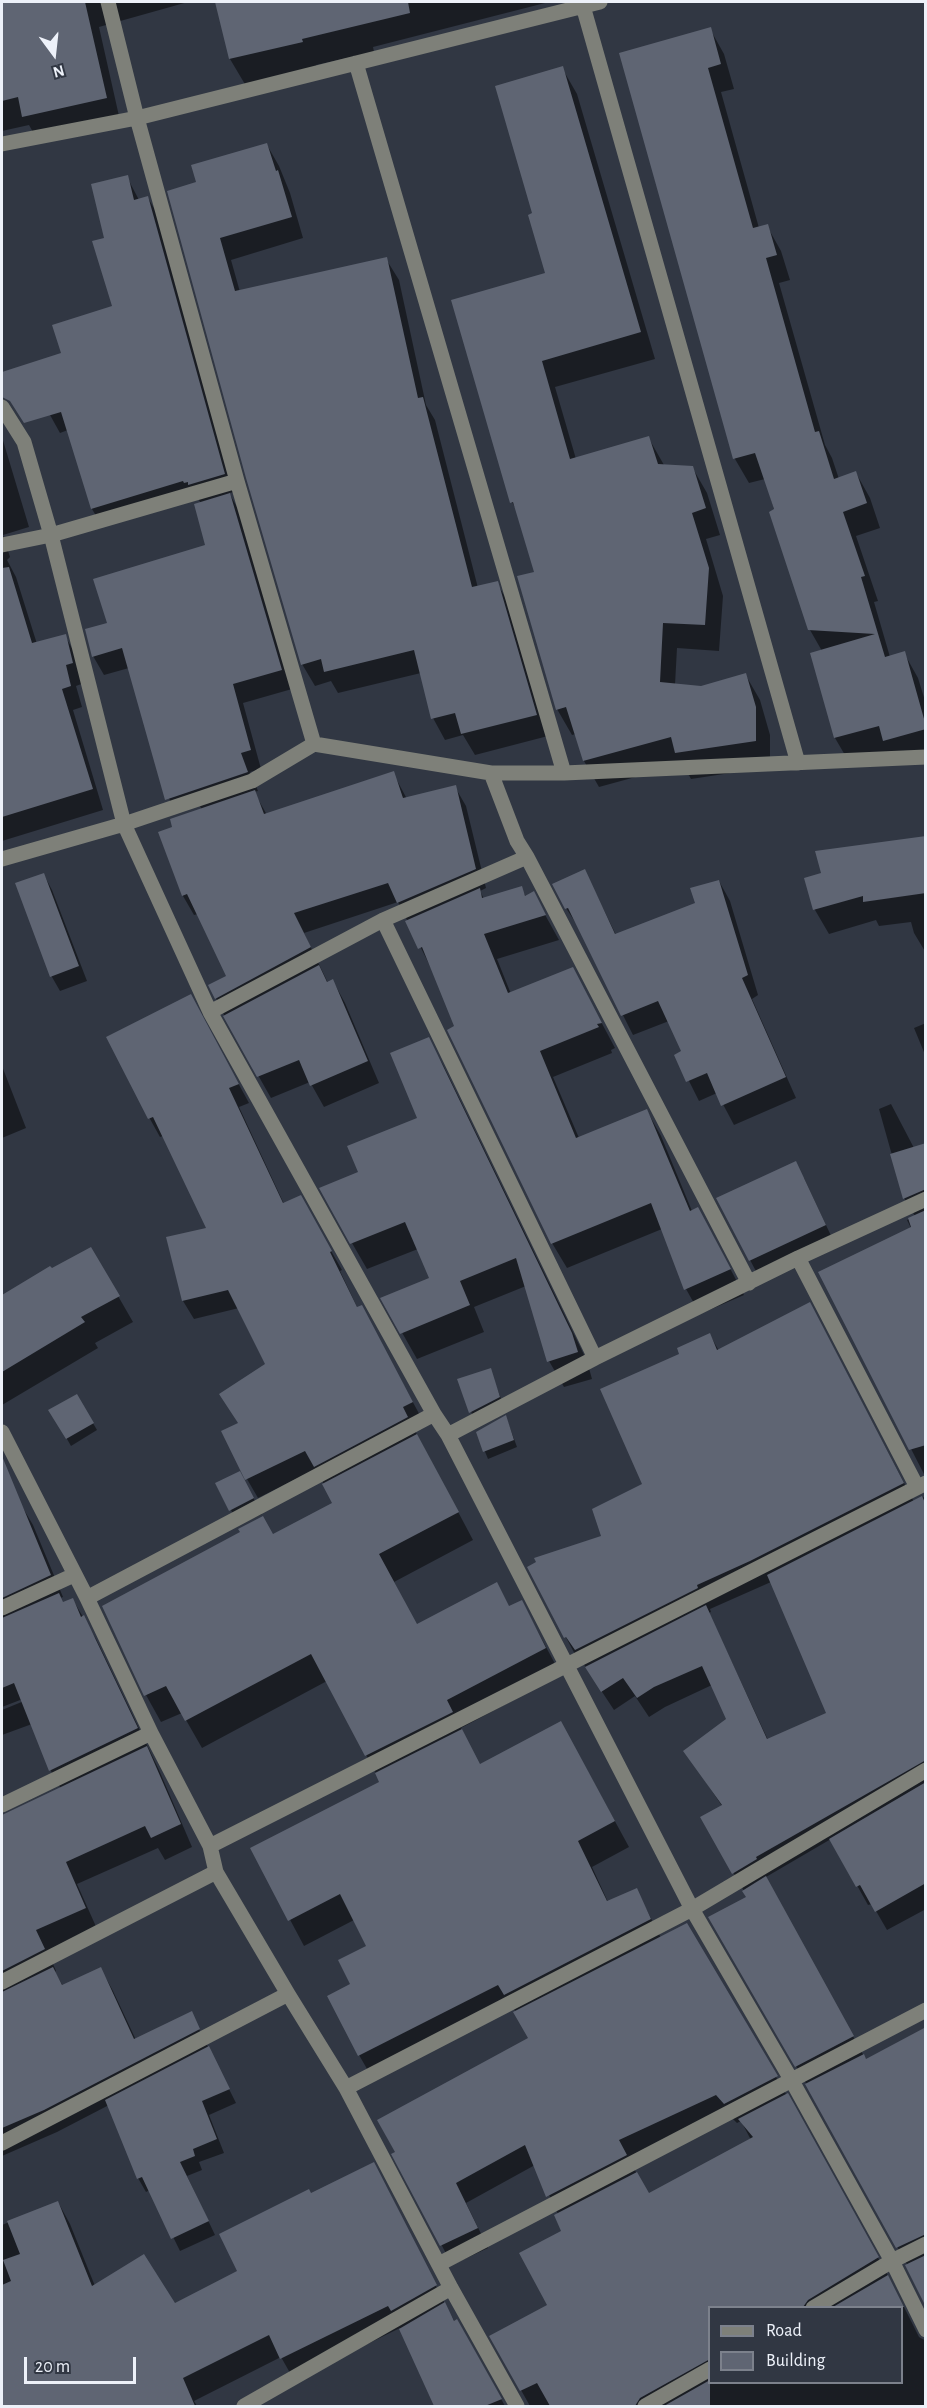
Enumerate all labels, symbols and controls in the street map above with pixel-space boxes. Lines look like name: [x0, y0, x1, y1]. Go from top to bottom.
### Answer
north arrow: [24, 24, 84, 84]
text: N: [51, 62, 66, 81]
legend: [708, 2306, 903, 2384]
text: Road: [766, 2322, 802, 2340]
scale bar: [27, 2345, 140, 2383]
text: Building: [766, 2352, 825, 2370]
text: 20 m: [35, 2358, 70, 2376]

